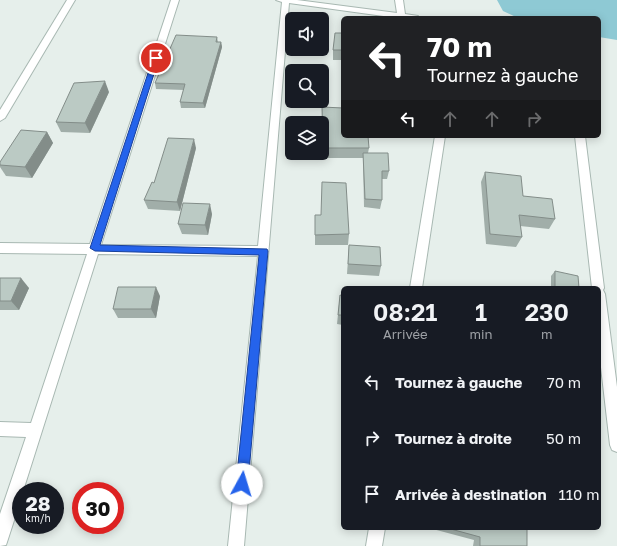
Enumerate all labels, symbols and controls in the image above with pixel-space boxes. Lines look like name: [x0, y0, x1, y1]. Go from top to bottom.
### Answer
map controls: [285, 12, 329, 160]
button: sound: [285, 12, 329, 56]
text: 70 m: [427, 30, 492, 63]
icon: left: [361, 32, 413, 84]
pin: [139, 41, 173, 75]
icon: arrive: [145, 47, 167, 69]
button: search: [285, 64, 329, 108]
text: Tournez à gauche: [427, 64, 579, 86]
icon: left: [397, 108, 419, 130]
icon: ahead: [439, 108, 461, 130]
icon: ahead: [481, 108, 503, 130]
icon: right: [523, 108, 545, 130]
button: layers: [285, 116, 329, 160]
text: 08:21: [373, 297, 437, 326]
text: 1: [475, 297, 487, 326]
text: 230: [525, 297, 569, 326]
text: Arrivée: [383, 326, 428, 342]
text: min: [470, 326, 493, 342]
text: m: [541, 326, 553, 342]
icon: left: [361, 371, 383, 393]
text: Tournez à gauche: [395, 373, 522, 391]
text: 70 m: [547, 373, 581, 391]
icon: right: [361, 427, 383, 449]
text: Tournez à droite: [395, 429, 512, 447]
text: 50 m: [546, 429, 581, 447]
position arrow: [221, 463, 263, 505]
speed limit sign: 30: [72, 482, 124, 534]
icon: arrive: [361, 483, 383, 505]
text: Arrivée à destination: [395, 485, 547, 503]
text: 110 m: [559, 485, 599, 503]
text: 28: [25, 491, 50, 515]
text: km/h: [25, 512, 51, 524]

